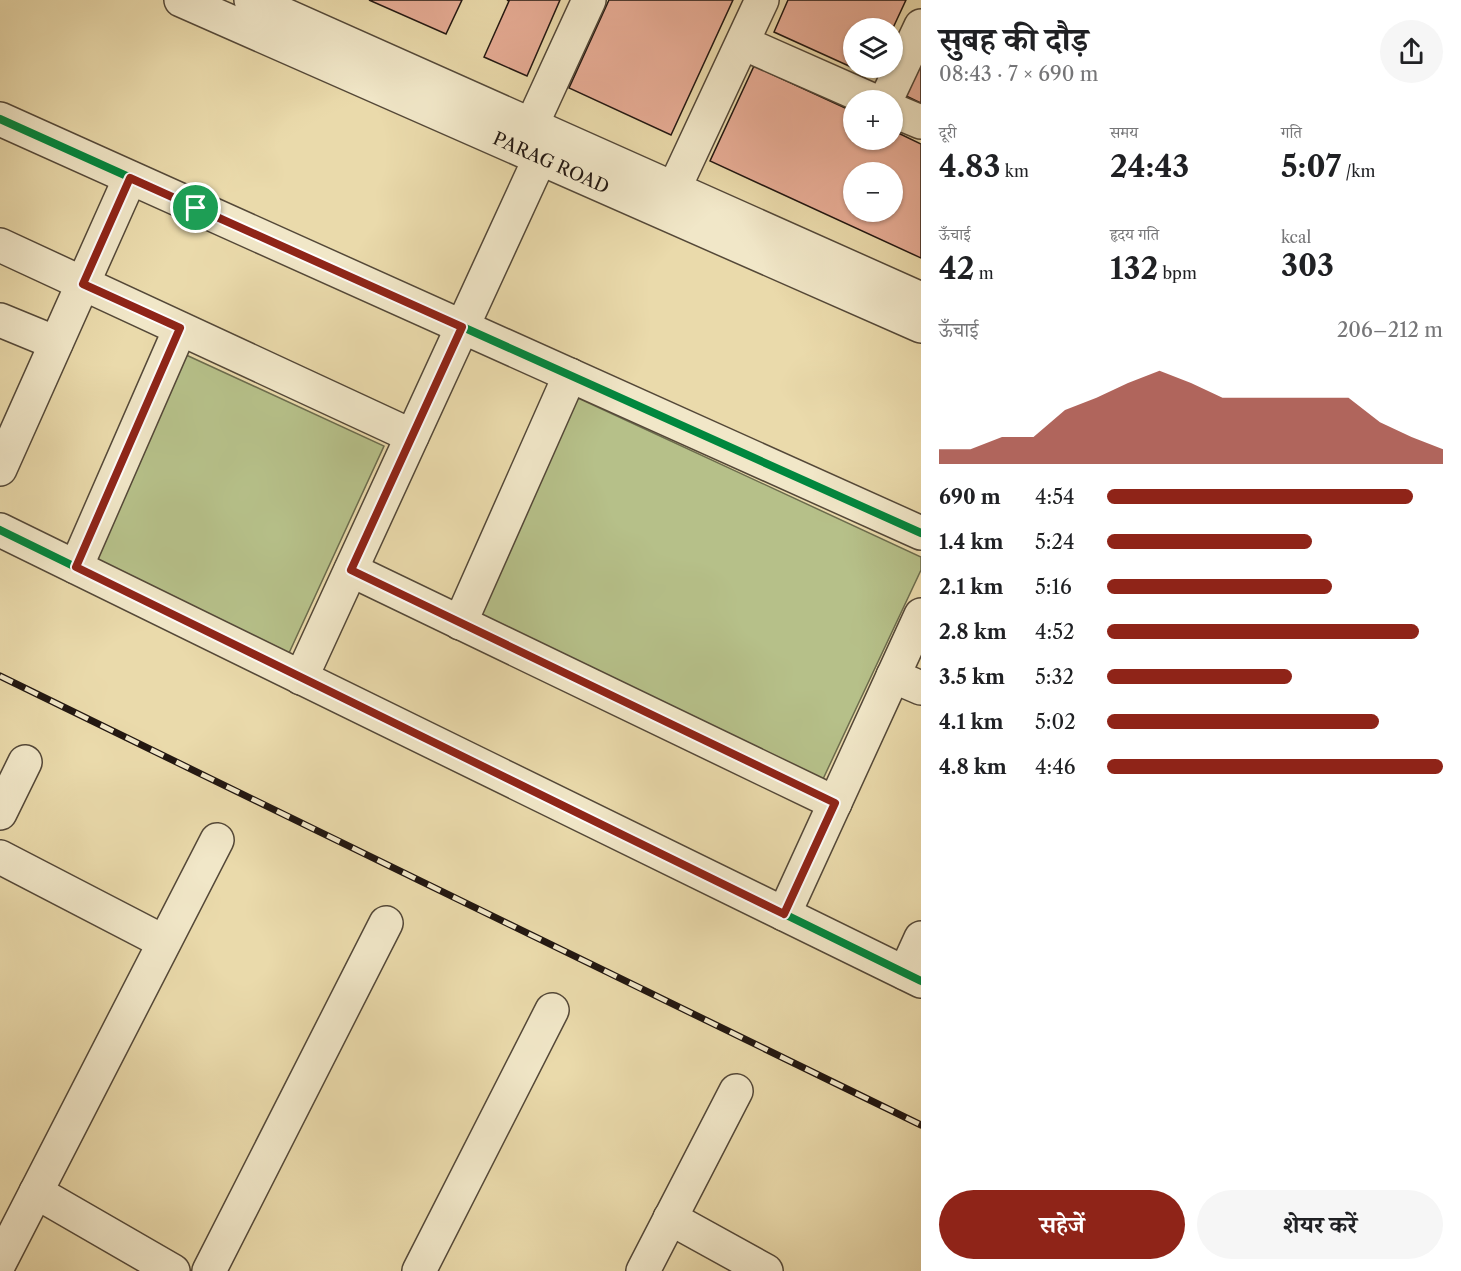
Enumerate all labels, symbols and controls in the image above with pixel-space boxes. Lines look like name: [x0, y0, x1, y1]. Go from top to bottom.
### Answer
map controls: [843, 18, 903, 222]
button: layers: [843, 18, 903, 78]
text: सुबह की दौड़: [939, 19, 1088, 60]
button: share: [1380, 20, 1443, 83]
text: 08:43 · 7 × 690 m: [939, 62, 1098, 86]
button: +: [843, 90, 903, 150]
text: दूरी: [939, 122, 956, 142]
text: समय: [1110, 122, 1138, 142]
text: गति: [1281, 122, 1302, 142]
street label: PARAG ROAD: [490, 128, 612, 198]
text: 4.83: [939, 148, 1001, 185]
text: 24:43: [1110, 148, 1189, 185]
text: 5:07: [1281, 148, 1341, 185]
text: km: [1001, 161, 1029, 181]
text: /km: [1341, 161, 1375, 181]
button: −: [843, 162, 903, 222]
pin: [170, 182, 221, 233]
icon: arrive: [179, 191, 212, 224]
text: ऊँचाई: [939, 224, 971, 244]
text: हृदय गति: [1110, 224, 1159, 244]
text: kcal: [1281, 227, 1311, 247]
text: 303: [1281, 247, 1334, 284]
text: 42: [939, 250, 975, 287]
text: 132: [1110, 250, 1158, 287]
text: m: [975, 263, 994, 283]
text: bpm: [1158, 263, 1197, 283]
text: ऊँचाई: [939, 318, 978, 342]
text: 206–212 m: [1337, 318, 1443, 342]
text: 690 m: [939, 485, 1001, 509]
text: 4:54: [1035, 485, 1075, 509]
text: 1.4 km: [939, 530, 1004, 554]
text: 5:24: [1035, 530, 1075, 554]
text: 2.1 km: [939, 575, 1003, 599]
text: 5:16: [1035, 575, 1072, 599]
text: 2.8 km: [939, 620, 1007, 644]
text: 4:52: [1035, 620, 1075, 644]
text: 3.5 km: [939, 665, 1005, 689]
text: 5:32: [1035, 665, 1074, 689]
text: 4.1 km: [939, 710, 1004, 734]
text: 5:02: [1035, 710, 1076, 734]
text: 4.8 km: [939, 755, 1007, 779]
text: 4:46: [1035, 755, 1075, 779]
button: सहेजें: [939, 1190, 1185, 1259]
button: शेयर करें: [1197, 1190, 1443, 1259]

